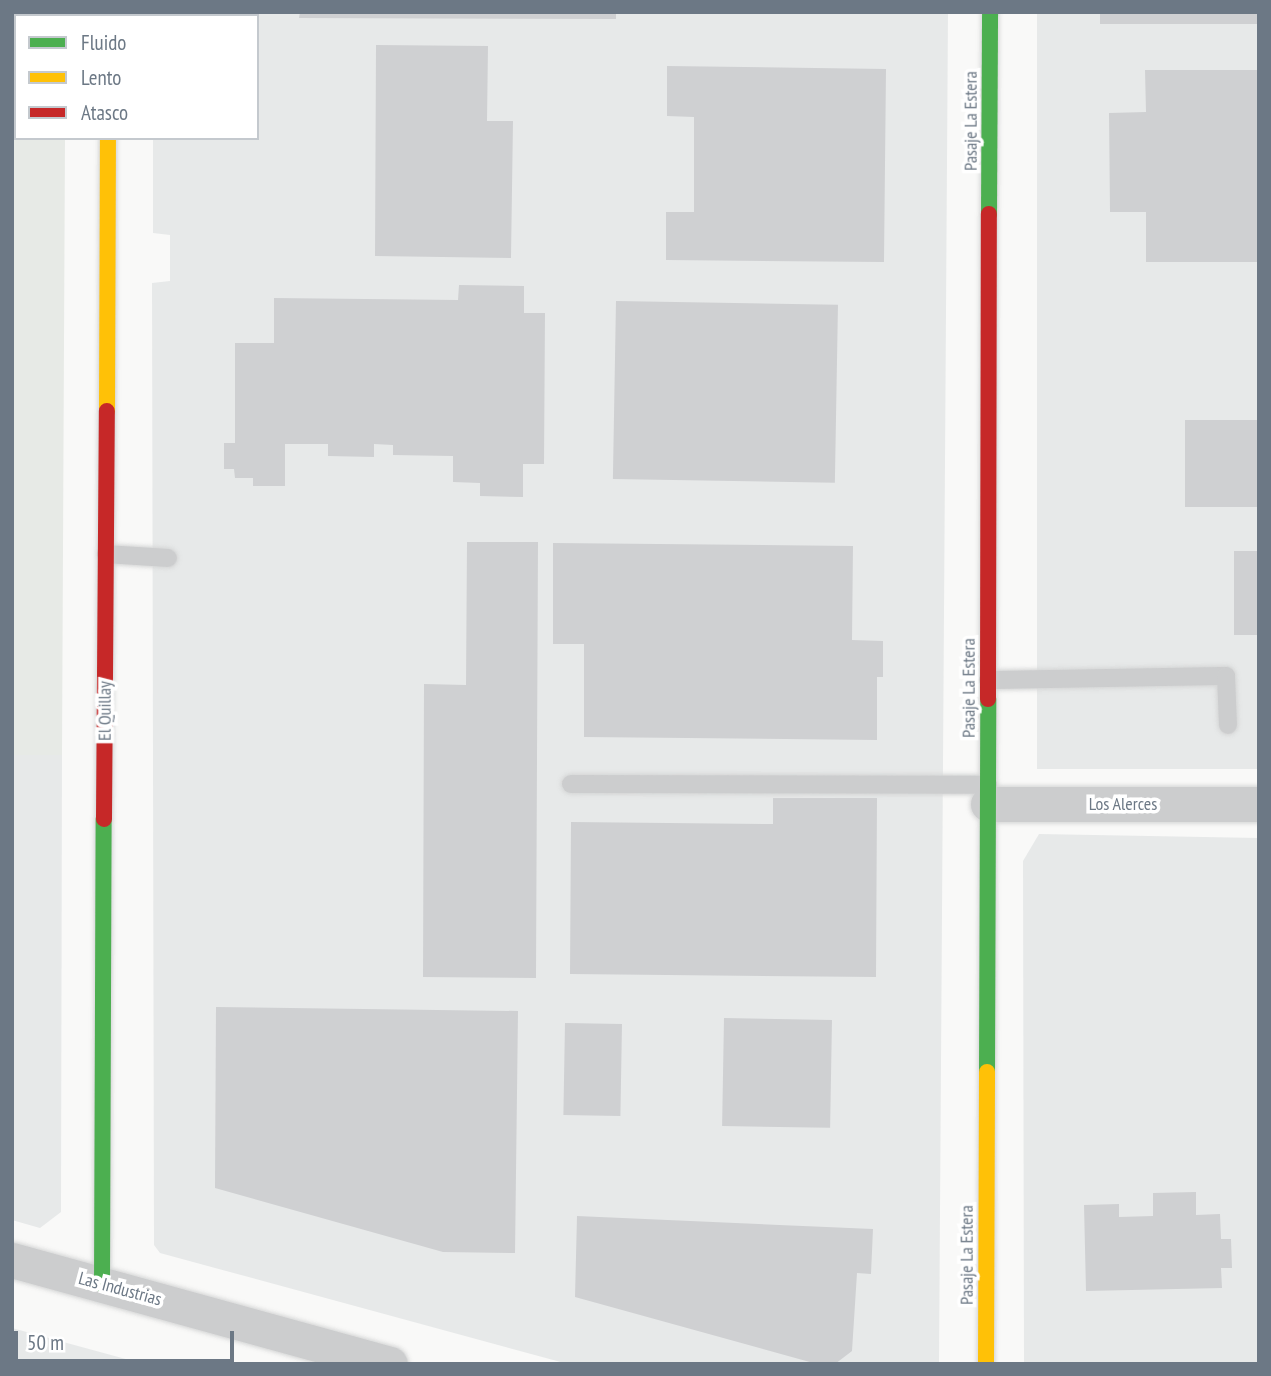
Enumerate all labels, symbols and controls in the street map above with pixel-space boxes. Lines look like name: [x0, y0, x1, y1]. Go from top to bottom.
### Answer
legend: [14, 14, 259, 140]
text: Fluido: [81, 29, 126, 56]
text: Lento: [81, 64, 121, 91]
street label: Pasaje La Estera: [960, 71, 982, 171]
text: Atasco: [81, 99, 128, 126]
street label: Pasaje La Estera: [958, 638, 980, 738]
street label: El Quillay: [94, 681, 116, 741]
street label: Los Alerces: [1088, 793, 1158, 815]
street label: Pasaje La Estera: [956, 1205, 978, 1305]
street label: Las Industrias: [76, 1268, 164, 1310]
scale bar: [18, 1316, 238, 1360]
text: 50 m: [27, 1329, 64, 1356]

